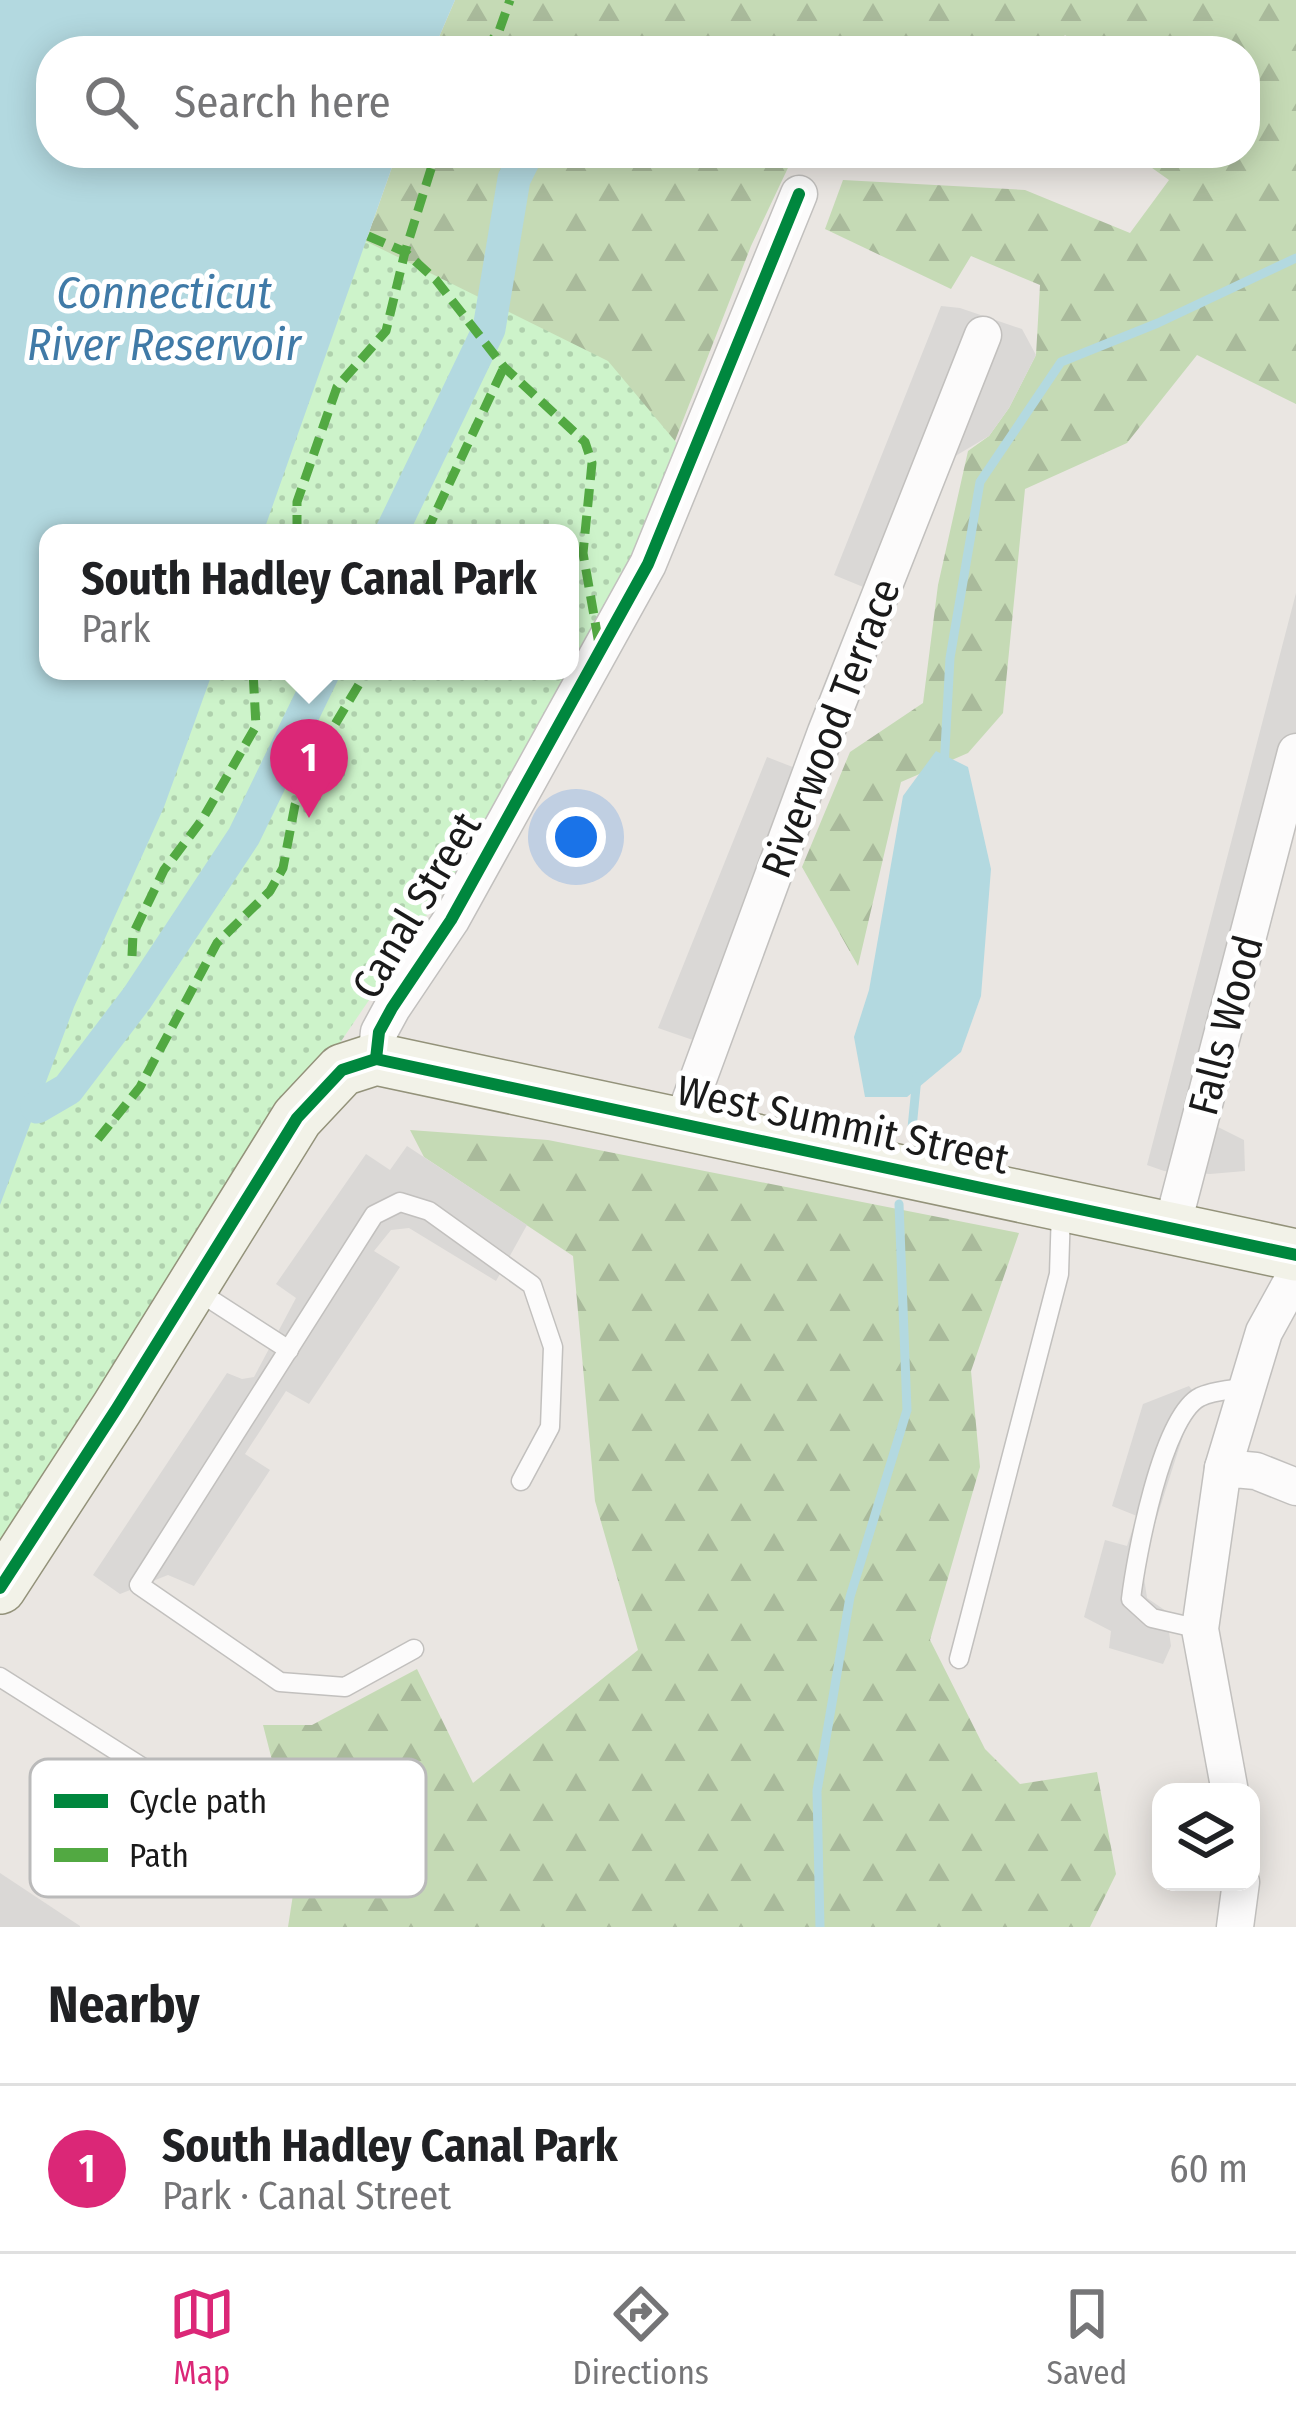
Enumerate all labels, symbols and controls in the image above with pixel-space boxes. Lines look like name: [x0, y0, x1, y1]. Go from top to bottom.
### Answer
search box: [36, 36, 1260, 168]
icon: search: [78, 69, 144, 135]
text: Search here: [174, 75, 391, 129]
water label: Connecticut River Reservoir: [27, 266, 302, 372]
popup: [39, 524, 579, 680]
text: South Hadley Canal Park: [81, 552, 537, 606]
street label: Riverwood Terrace: [751, 572, 911, 885]
text: Park: [81, 606, 150, 652]
pin: 1: [270, 719, 348, 818]
street label: Canal Street: [342, 803, 492, 1008]
your location: [546, 807, 606, 867]
street label: Falls Wood: [1178, 930, 1274, 1120]
street label: West Summit Street: [672, 1065, 1014, 1185]
legend: [30, 1759, 426, 1897]
text: Cycle path: [129, 1782, 267, 1822]
map controls: [1152, 1783, 1260, 1891]
button: layers: [1152, 1783, 1260, 1891]
text: Path: [129, 1836, 189, 1876]
text: Nearby: [48, 1974, 200, 2036]
text: South Hadley Canal Park: [162, 2119, 618, 2173]
text: 1: [79, 2146, 95, 2192]
text: 60 m: [1169, 2146, 1248, 2192]
text: Park · Canal Street: [162, 2173, 451, 2219]
tab: Map: [169, 2281, 235, 2393]
tab: Directions: [572, 2281, 709, 2393]
tab: Saved: [1047, 2281, 1127, 2393]

